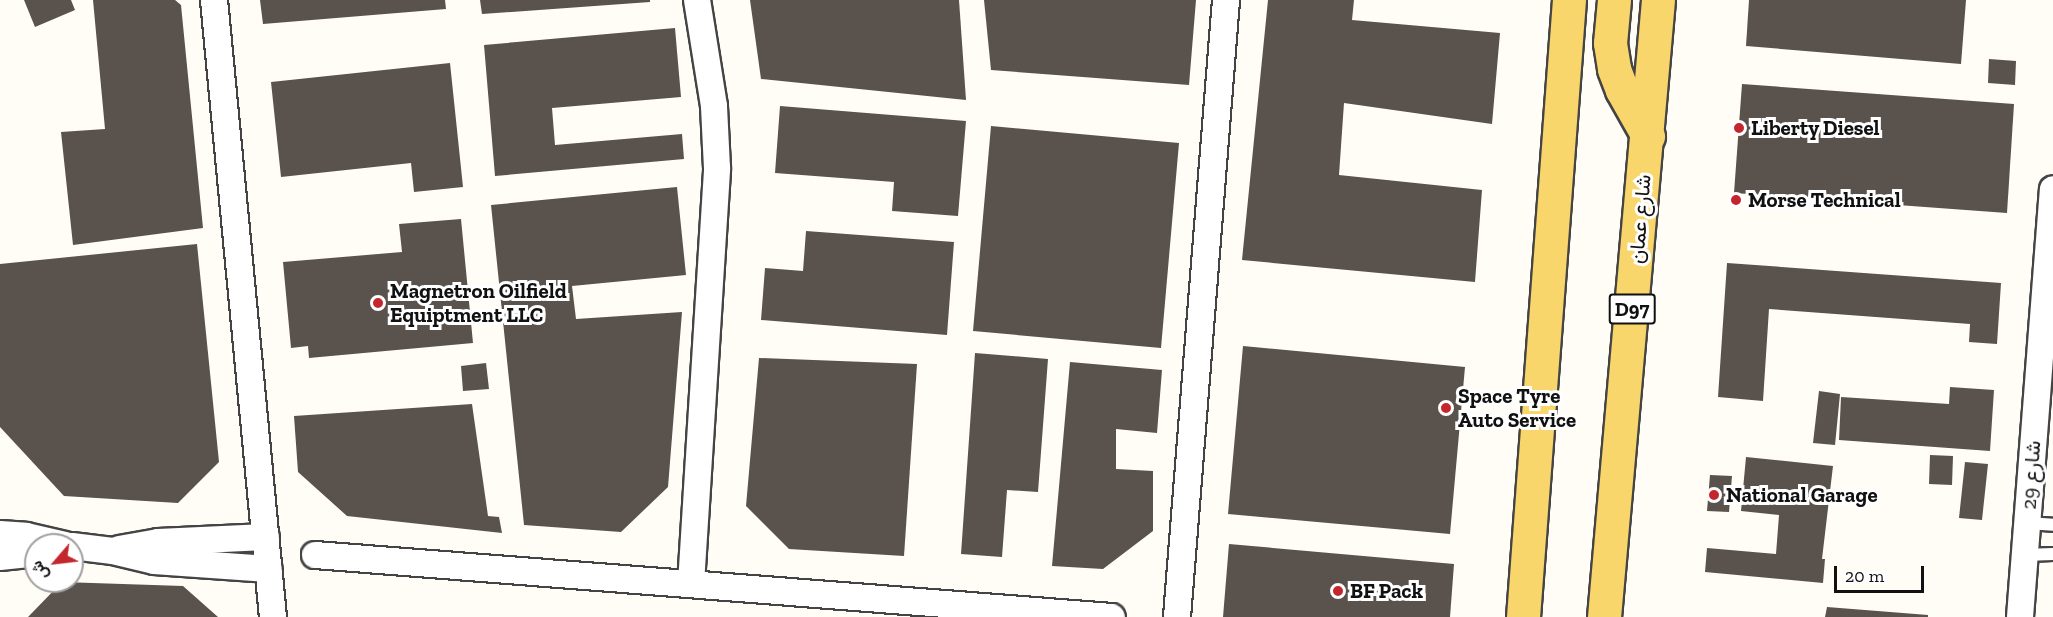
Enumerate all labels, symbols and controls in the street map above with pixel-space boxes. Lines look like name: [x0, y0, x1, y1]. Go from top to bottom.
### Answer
place label: Liberty Diesel: [1751, 115, 1880, 141]
marker: Liberty Diesel: [1732, 121, 1746, 135]
street label: شارع عمان: [1624, 173, 1656, 265]
place label: Morse Technical: [1748, 187, 1901, 213]
marker: Morse Technical: [1729, 193, 1743, 207]
place label: Magnetron Oilfield Equiptment LLC: [390, 278, 567, 328]
road number: D97: [1608, 292, 1656, 326]
marker: Magnetron Oilfield Equiptment LLC: [371, 296, 385, 310]
place label: Space Tyre Auto Service: [1458, 383, 1576, 433]
marker: Space Tyre Auto Service: [1439, 401, 1453, 415]
street label: شارع 29: [2016, 440, 2046, 510]
place label: National Garage: [1726, 482, 1878, 508]
marker: National Garage: [1707, 488, 1721, 502]
north arrow: [24, 533, 84, 593]
scale bar: [1837, 554, 1927, 592]
text: ش: [27, 558, 52, 584]
text: 20 m: [1845, 565, 1884, 587]
place label: BF Pack: [1350, 578, 1423, 604]
marker: BF Pack: [1331, 584, 1345, 598]

